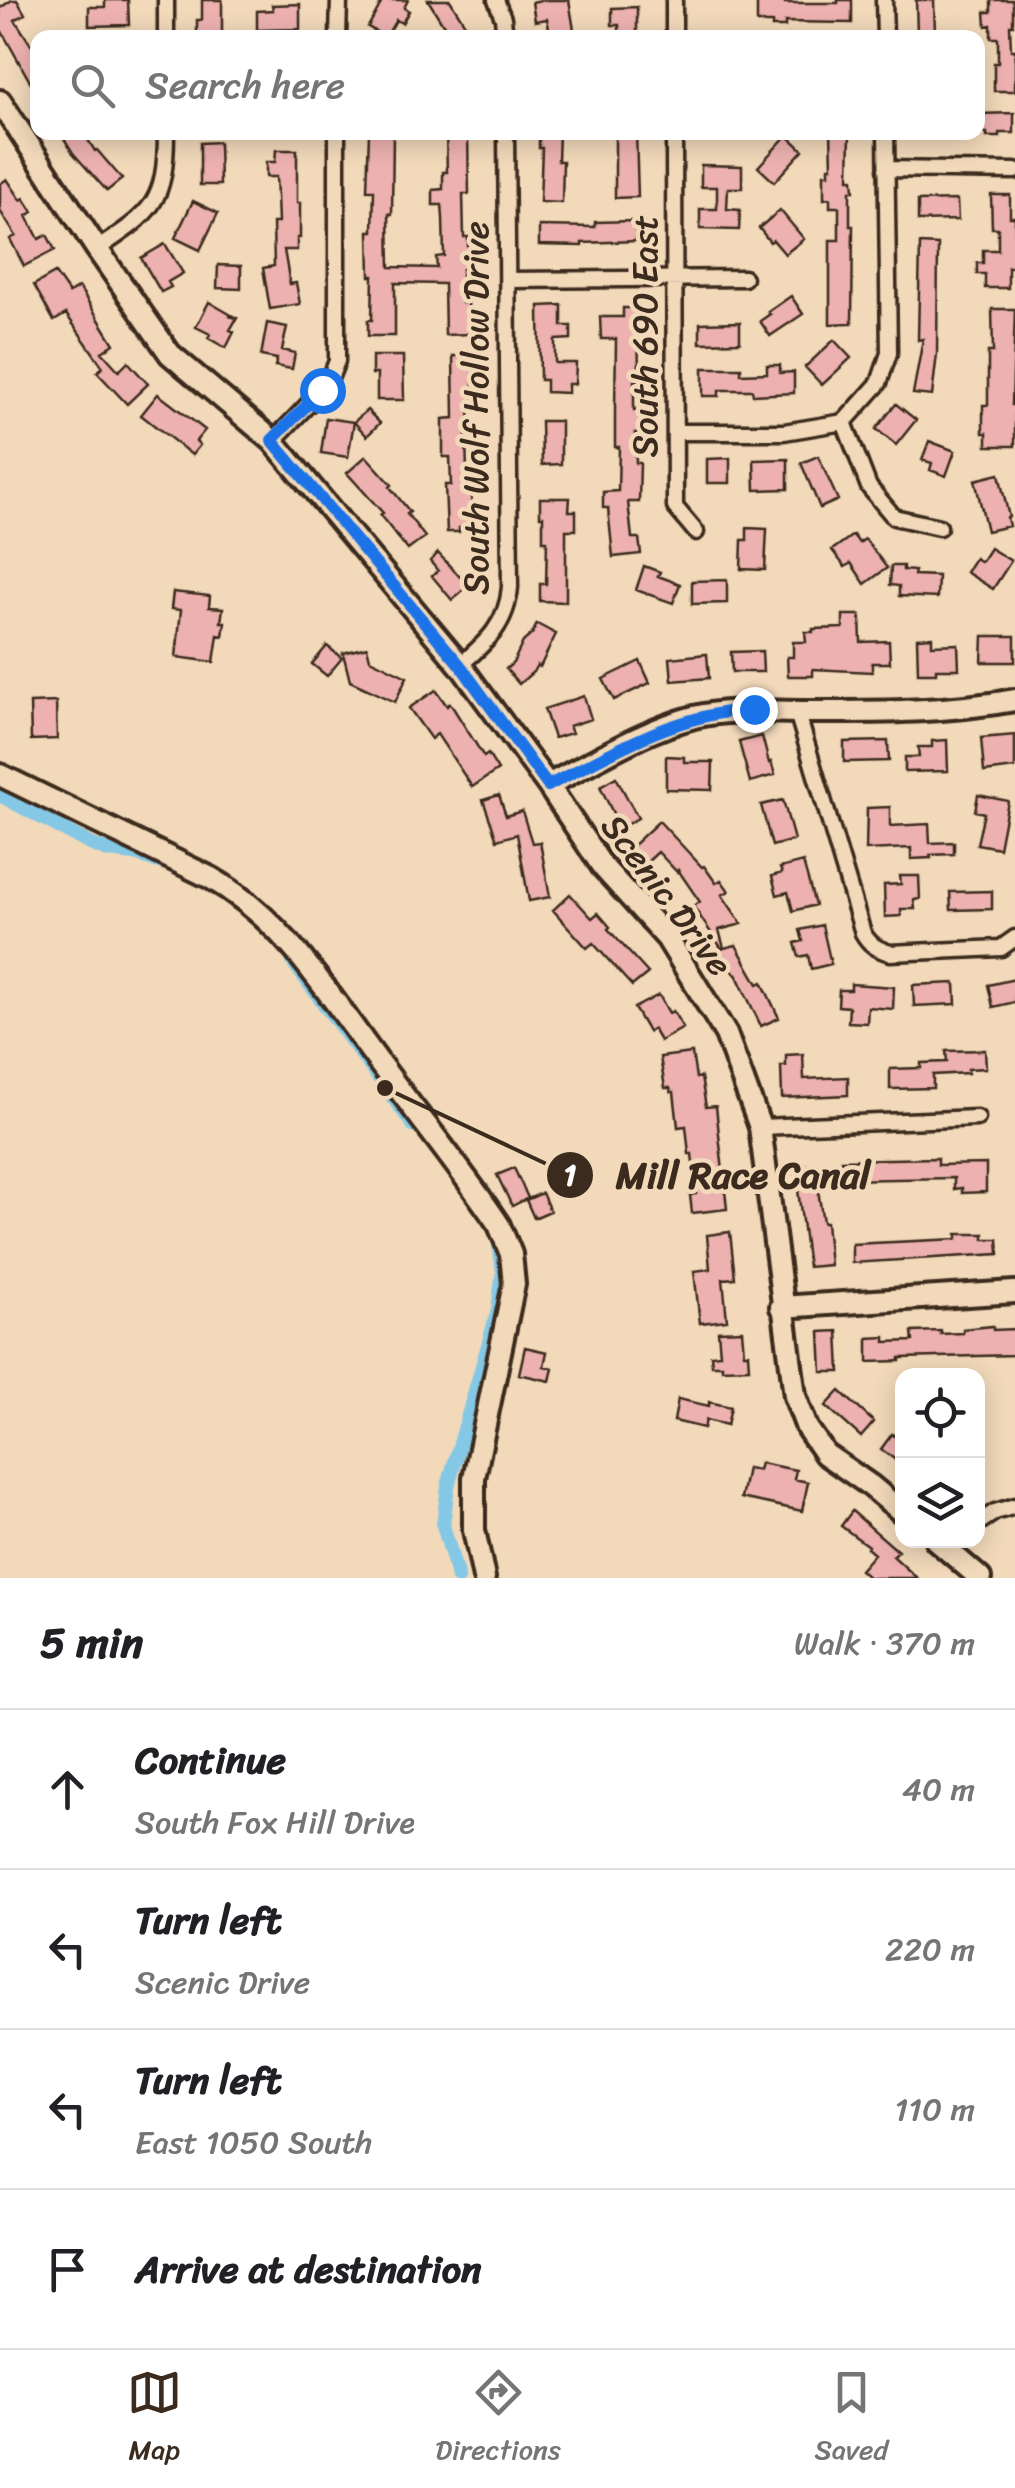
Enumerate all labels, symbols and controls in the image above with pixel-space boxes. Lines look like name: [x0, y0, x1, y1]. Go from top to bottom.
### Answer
search box: [30, 30, 985, 140]
text: Search here: [145, 52, 345, 119]
icon: search: [65, 58, 120, 113]
street label: South 690 East: [614, 215, 676, 457]
street label: South Wolf Hollow Drive: [445, 221, 507, 595]
route start: [300, 368, 346, 414]
route end: [732, 687, 778, 733]
street label: Scenic Drive: [585, 800, 749, 990]
callout: Mill Race Canal: [545, 1141, 892, 1209]
text: Mill Race Canal: [615, 1142, 872, 1209]
text: 1: [564, 1148, 577, 1202]
map controls: [895, 1368, 985, 1548]
button: locate: [895, 1368, 985, 1458]
button: layers: [895, 1458, 985, 1548]
text: 5 min: [40, 1606, 143, 1680]
text: Walk · 370 m: [794, 1615, 975, 1672]
text: Continue: [135, 1727, 286, 1794]
text: 40 m: [902, 1761, 975, 1818]
icon: ahead: [40, 1762, 95, 1817]
text: South Fox Hill Drive: [135, 1794, 415, 1851]
text: Turn left: [135, 1887, 281, 1954]
text: 220 m: [885, 1921, 975, 1978]
icon: left: [40, 1922, 95, 1977]
text: Scenic Drive: [135, 1954, 310, 2011]
text: Turn left: [135, 2047, 281, 2114]
text: 110 m: [894, 2081, 975, 2138]
icon: left: [40, 2082, 95, 2137]
text: East 1050 South: [135, 2114, 372, 2171]
text: Arrive at destination: [135, 2236, 482, 2303]
icon: arrive: [40, 2242, 95, 2297]
tab: Map: [127, 2365, 182, 2474]
tab: Directions: [435, 2365, 561, 2474]
tab: Saved: [814, 2365, 888, 2474]

